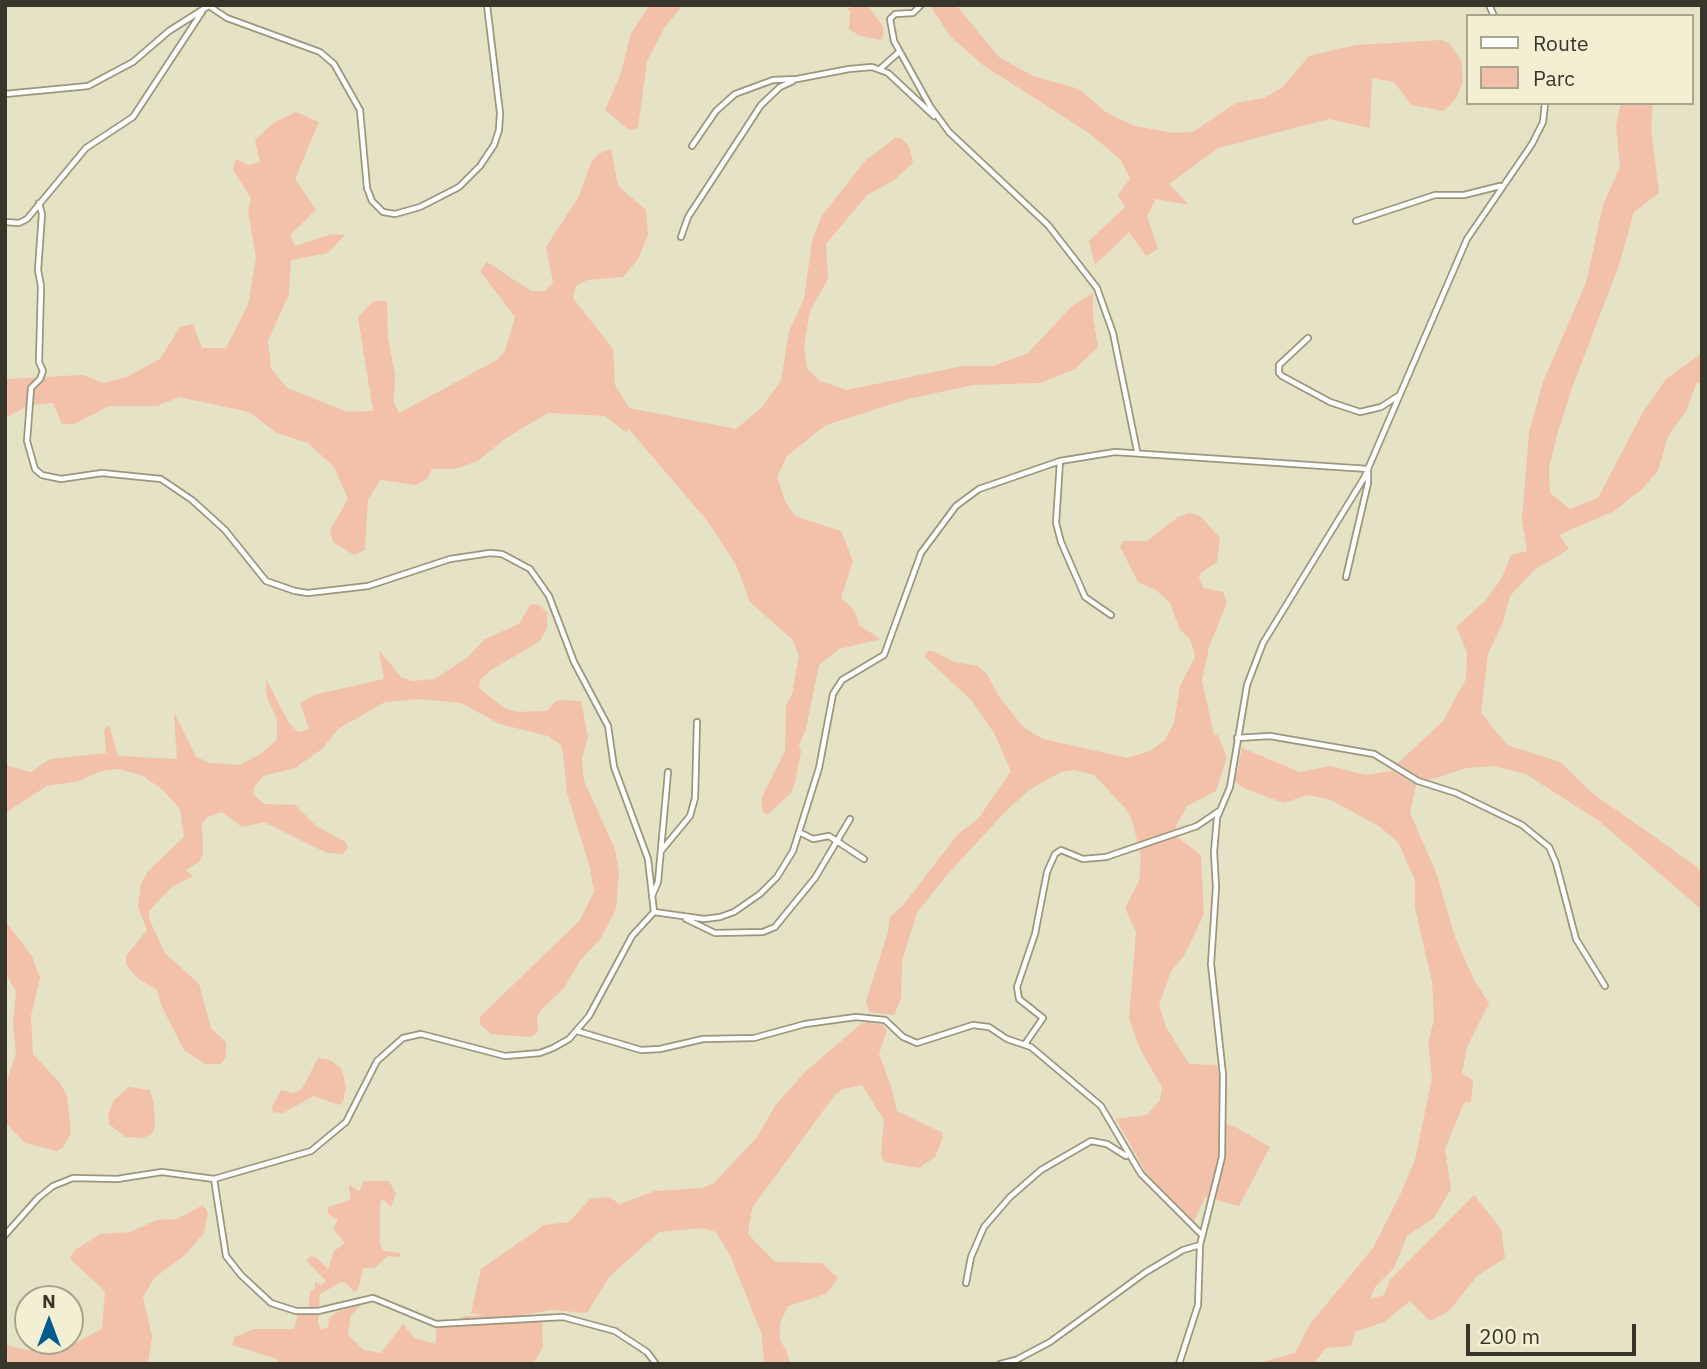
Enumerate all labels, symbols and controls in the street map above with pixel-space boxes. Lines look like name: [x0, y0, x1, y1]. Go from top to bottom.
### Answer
legend: [1466, 14, 1693, 105]
text: Route: [1533, 29, 1589, 57]
text: Parc: [1533, 64, 1575, 92]
north arrow: [14, 1285, 84, 1355]
text: N: [42, 1289, 56, 1313]
scale bar: [1469, 1310, 1639, 1354]
text: 200 m: [1479, 1322, 1540, 1350]

